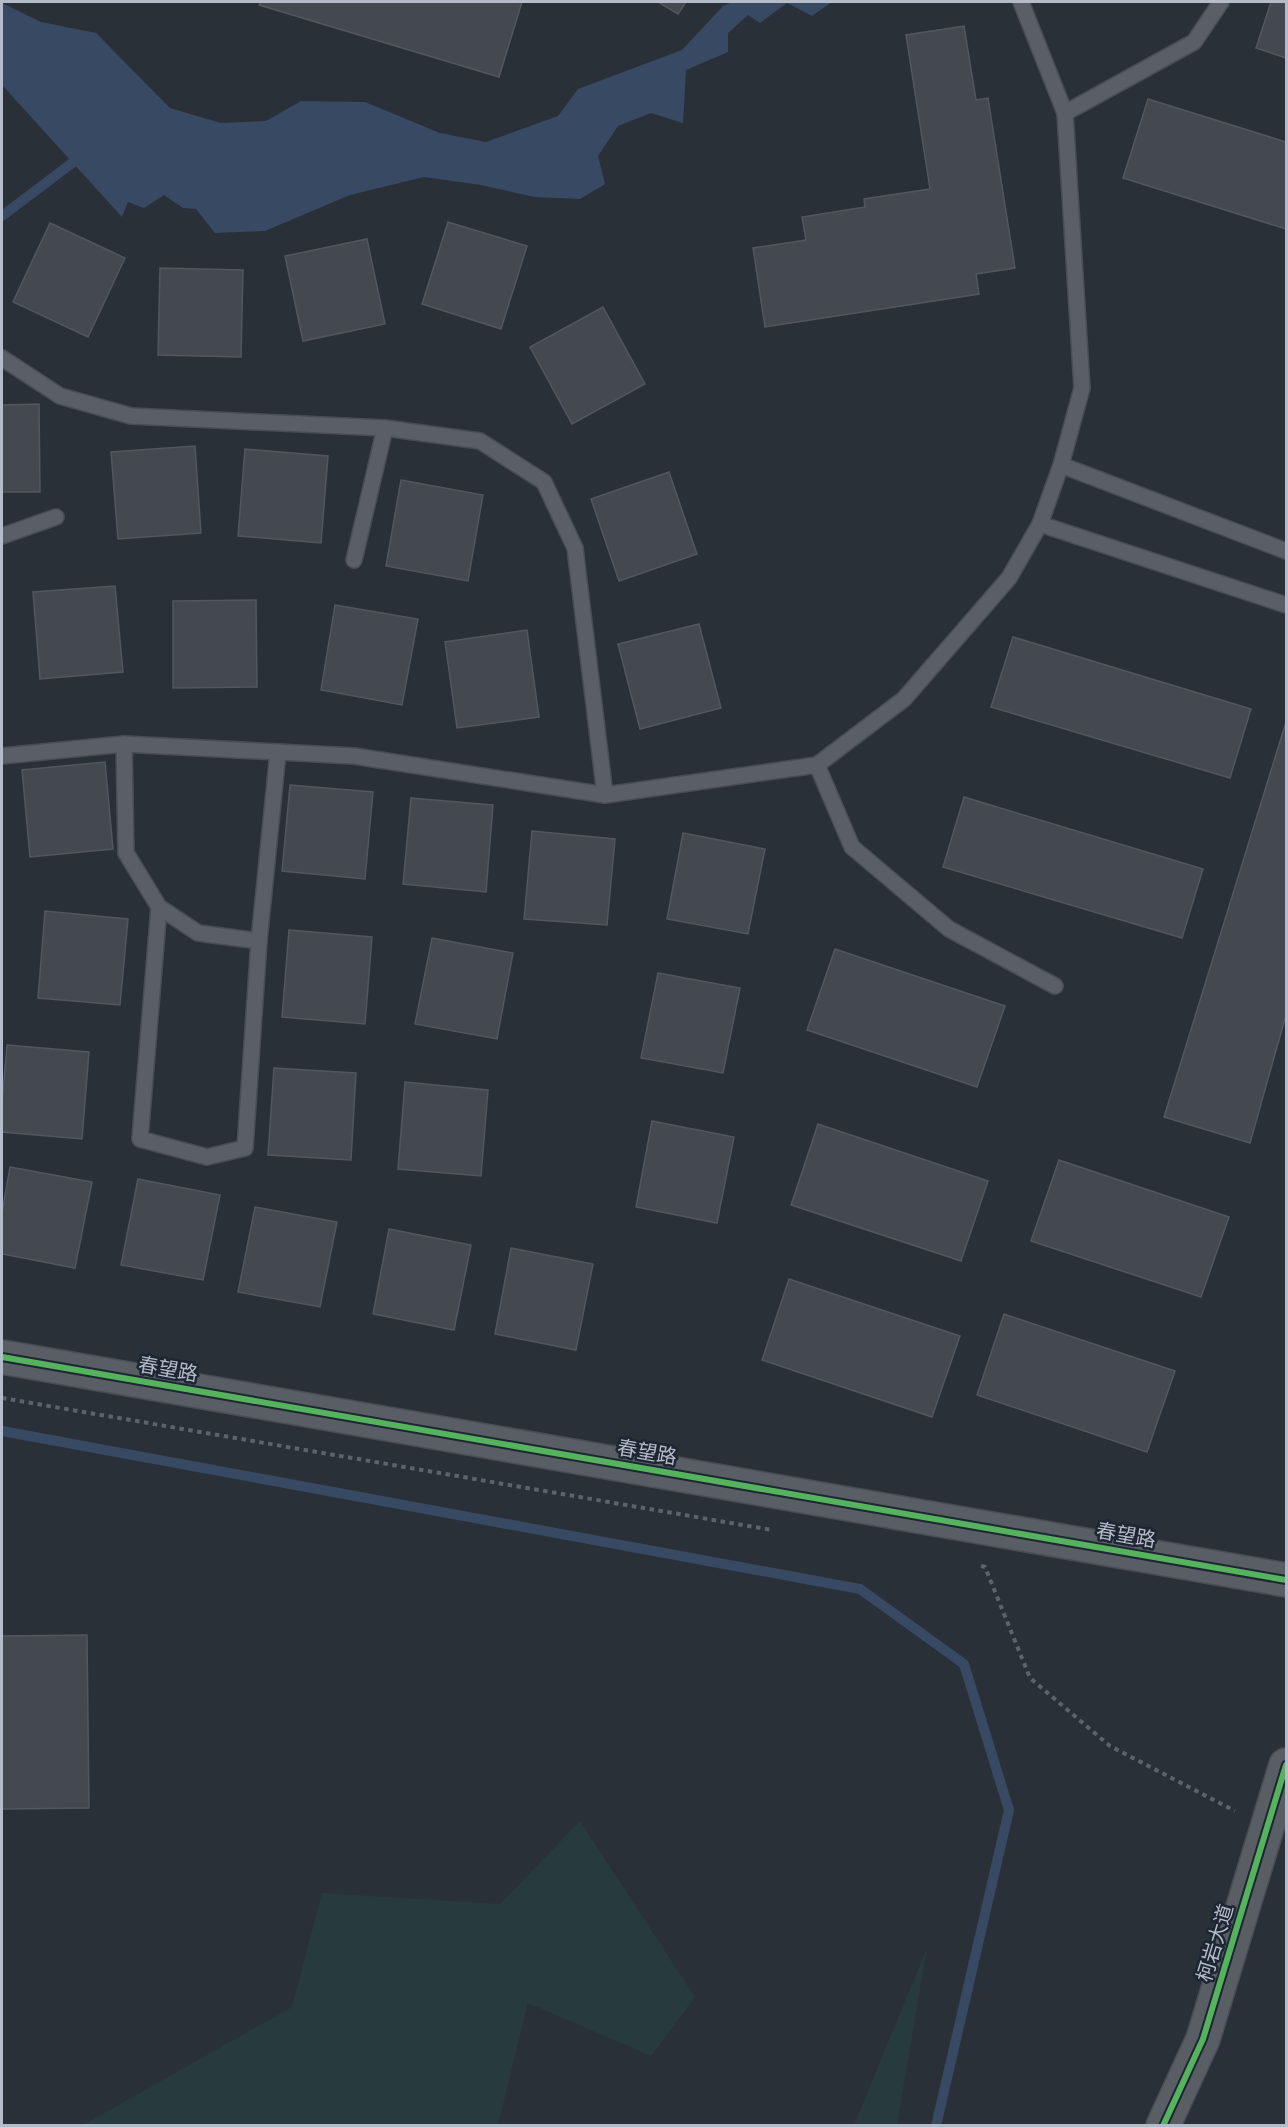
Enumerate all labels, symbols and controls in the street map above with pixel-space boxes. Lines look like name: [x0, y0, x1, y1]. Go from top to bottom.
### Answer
street label: 春望路: [137, 1352, 200, 1385]
street label: 春望路: [616, 1435, 679, 1468]
street label: 春望路: [1095, 1518, 1158, 1551]
street label: 柯岩大道: [1192, 1901, 1237, 1984]

